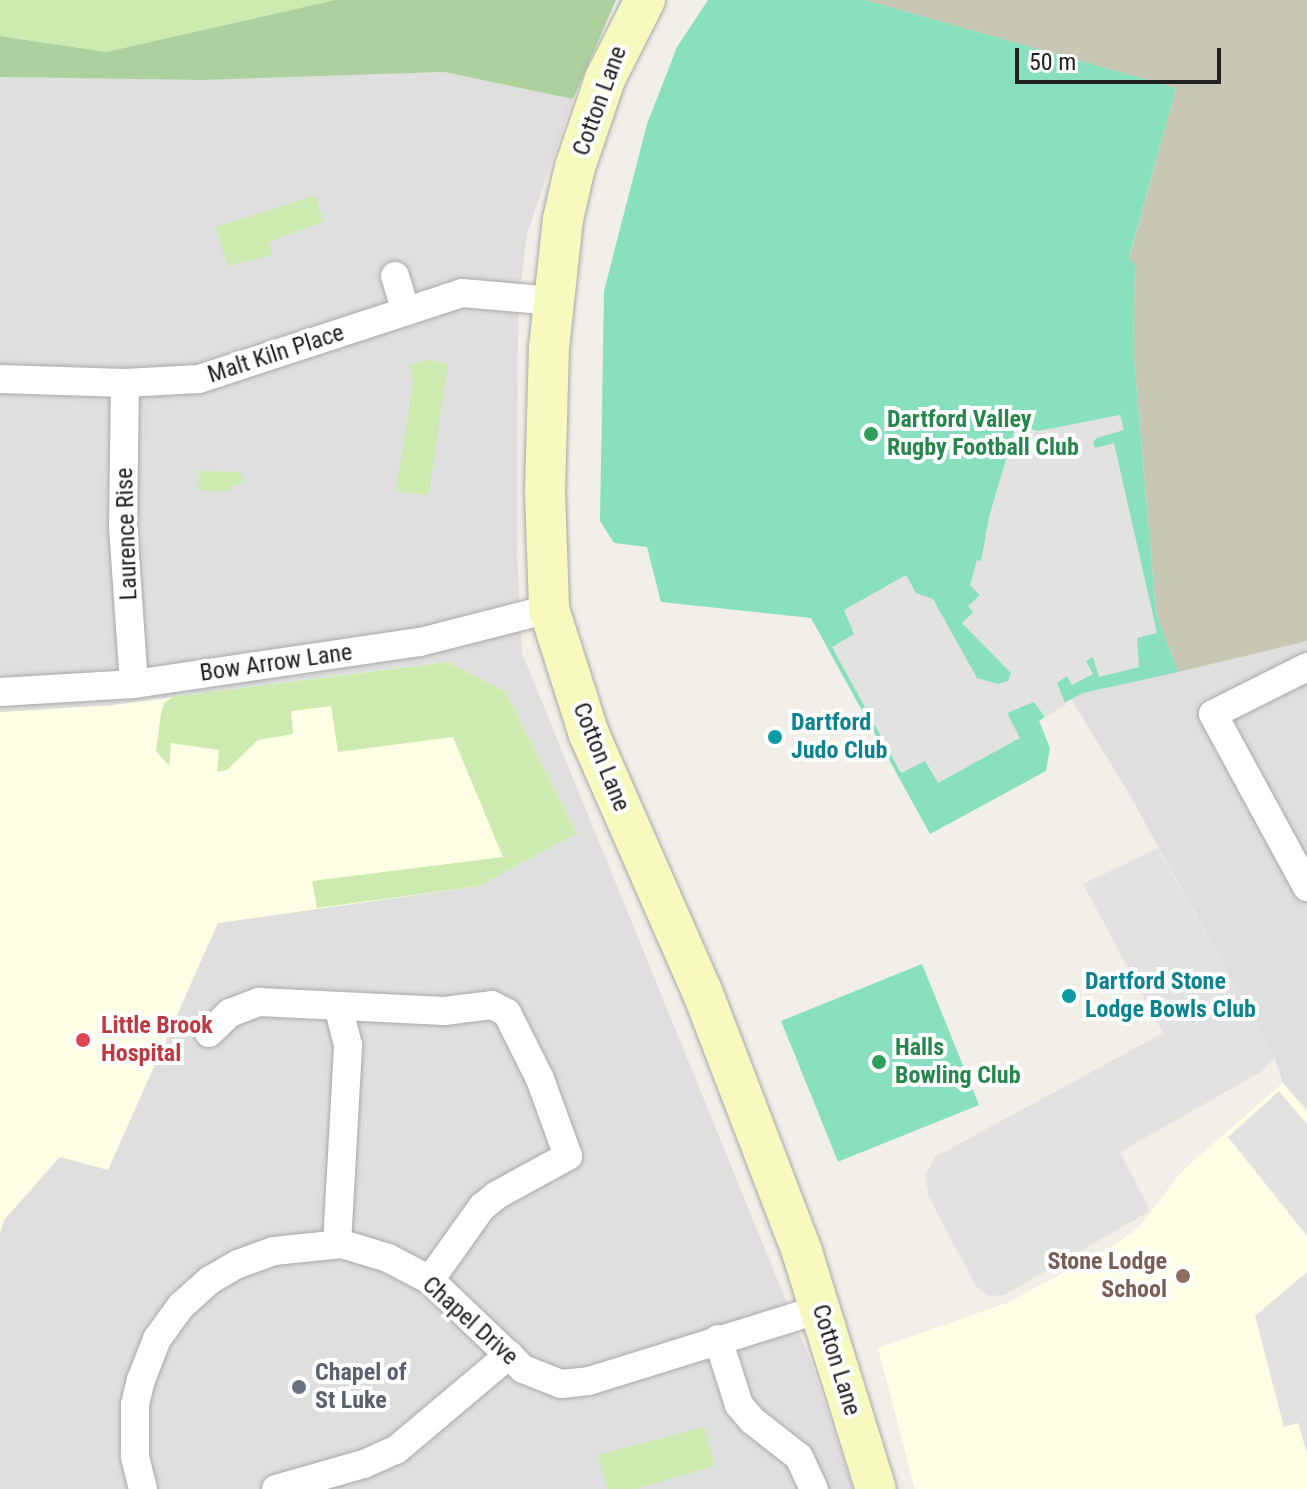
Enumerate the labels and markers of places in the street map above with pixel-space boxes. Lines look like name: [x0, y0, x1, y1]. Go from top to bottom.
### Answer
place label: Dartford Valley Rugby Football Club: [887, 406, 1079, 462]
marker: Dartford Valley Rugby Football Club: [862, 425, 880, 443]
place label: Dartford Judo Club: [791, 709, 887, 765]
marker: Dartford Judo Club: [766, 728, 784, 746]
place label: Dartford Stone Lodge Bowls Club: [1085, 968, 1256, 1024]
marker: Dartford Stone Lodge Bowls Club: [1060, 987, 1078, 1005]
place label: Little Brook Hospital: [101, 1012, 213, 1068]
marker: Little Brook Hospital: [72, 1029, 94, 1051]
place label: Halls Bowling Club: [895, 1034, 1021, 1090]
marker: Halls Bowling Club: [870, 1053, 888, 1071]
place label: Stone Lodge School: [1047, 1248, 1167, 1304]
marker: Stone Lodge School: [1174, 1267, 1192, 1285]
place label: Chapel of St Luke: [315, 1359, 407, 1415]
marker: Chapel of St Luke: [290, 1378, 308, 1396]

